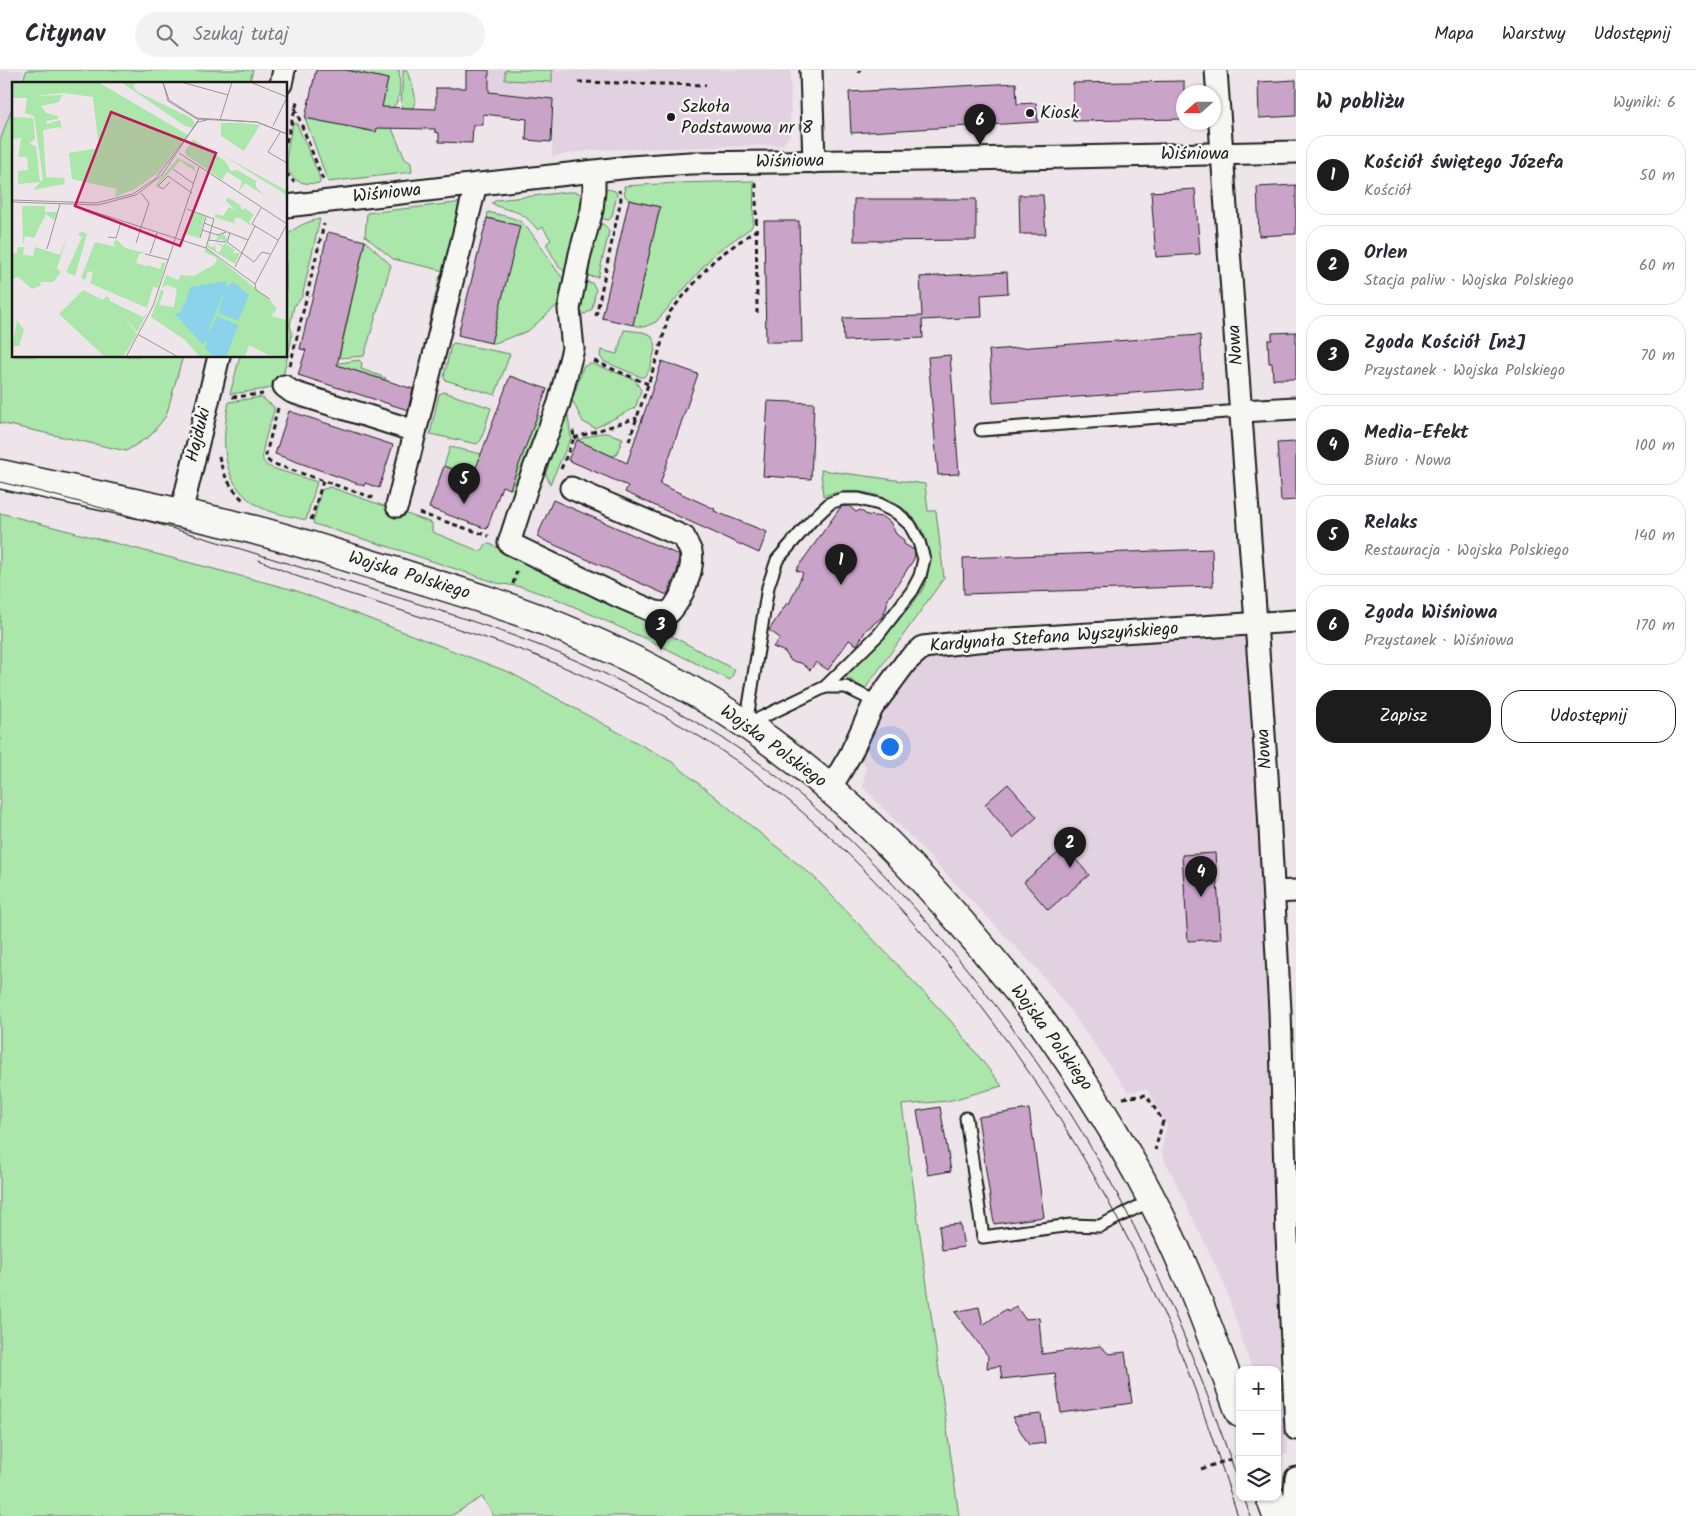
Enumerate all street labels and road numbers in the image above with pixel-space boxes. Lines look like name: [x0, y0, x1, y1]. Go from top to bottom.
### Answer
street label: Wiśniowa: [1161, 140, 1229, 169]
street label: Wiśniowa: [755, 147, 825, 177]
street label: Wiśniowa: [351, 176, 423, 212]
street label: Nowa: [1220, 324, 1252, 366]
street label: Hajduki: [178, 404, 220, 465]
street label: Wojska Polskiego: [344, 544, 474, 608]
street label: Kardynała Stefana Wyszyńskiego: [929, 615, 1179, 661]
street label: Wojska Polskiego: [713, 698, 833, 796]
street label: Nowa: [1249, 728, 1281, 770]
street label: Wojska Polskiego: [1002, 978, 1100, 1098]

